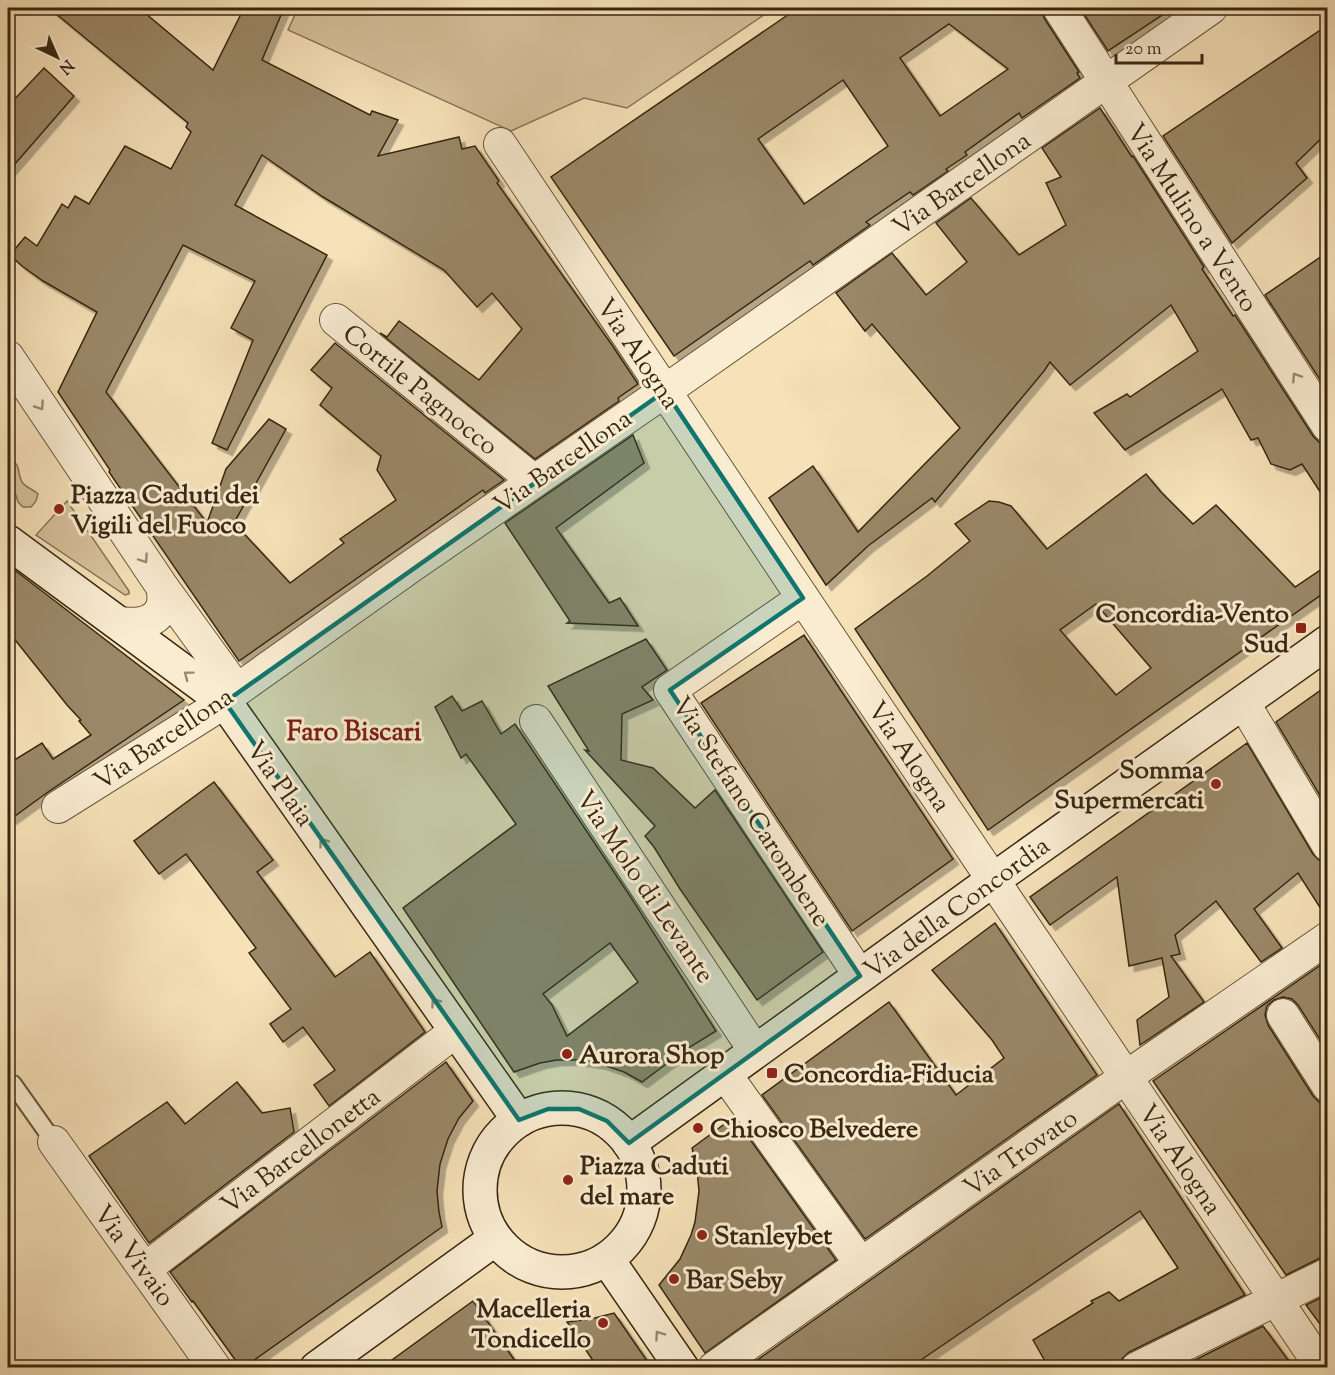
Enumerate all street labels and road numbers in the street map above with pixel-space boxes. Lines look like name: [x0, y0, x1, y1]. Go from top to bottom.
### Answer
street label: Via Mulino a Vento: [1116, 117, 1266, 320]
street label: Via Barcellona: [886, 124, 1039, 247]
street label: Via Alogna: [586, 292, 688, 417]
street label: Cortile Pagnocco: [334, 317, 505, 465]
street label: Via Barcellona: [487, 402, 640, 525]
street label: Via Barcellona: [87, 680, 242, 801]
street label: Via Stefano Carombene: [661, 690, 838, 935]
street label: Via Alogna: [857, 695, 959, 820]
street label: Via Plaia: [236, 734, 322, 835]
street label: Via Molo di Levante: [566, 784, 722, 991]
street label: Via della Concordia: [857, 829, 1058, 989]
street label: Via Barcellonetta: [214, 1080, 389, 1224]
street label: Via Alogna: [1128, 1098, 1230, 1223]
street label: Via Trovato: [957, 1101, 1086, 1207]
street label: Via Vivaio: [83, 1198, 183, 1315]

